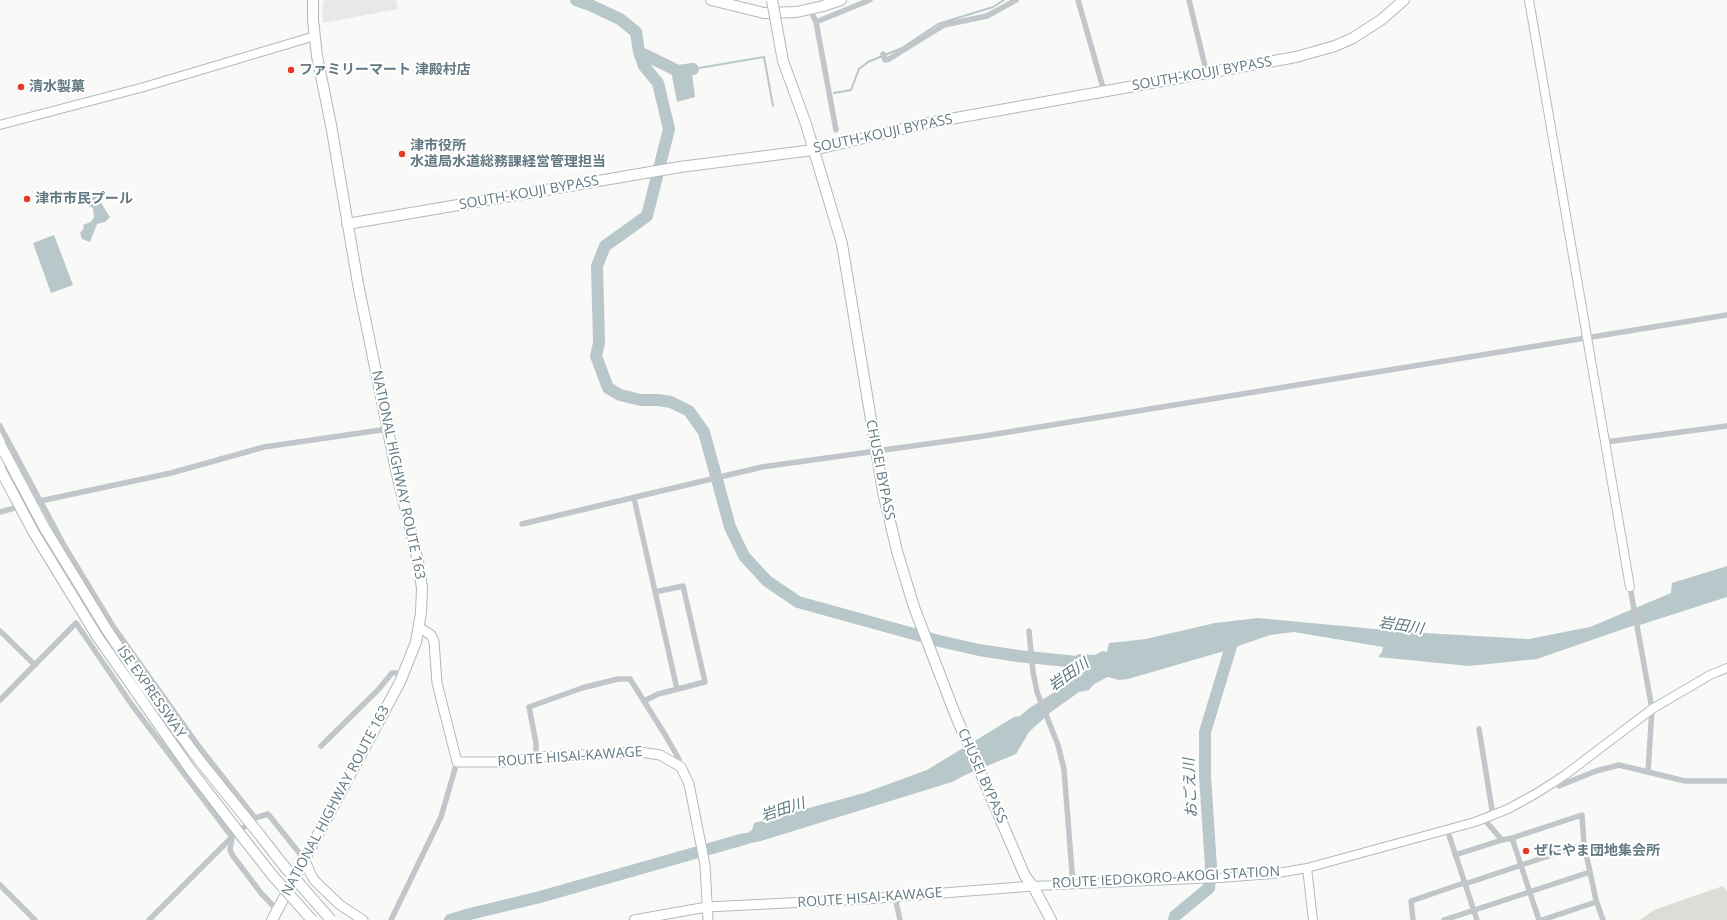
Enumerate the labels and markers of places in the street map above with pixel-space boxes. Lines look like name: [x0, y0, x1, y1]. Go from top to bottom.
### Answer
place label: ファミリーマート 津殿村店: [299, 62, 471, 78]
marker: ファミリーマート 津殿村店: [286, 65, 296, 75]
place label: 清水製菓: [29, 79, 85, 95]
marker: 清水製菓: [16, 82, 26, 92]
place label: 津市役所 水道局水道総務課経営管理担当: [410, 138, 606, 170]
marker: 津市役所 水道局水道総務課経営管理担当: [397, 149, 407, 159]
place label: 津市市民プール: [35, 191, 133, 207]
marker: 津市市民プール: [22, 194, 32, 204]
place label: ぜにやま団地集会所: [1534, 843, 1660, 859]
marker: ぜにやま団地集会所: [1521, 846, 1531, 856]

